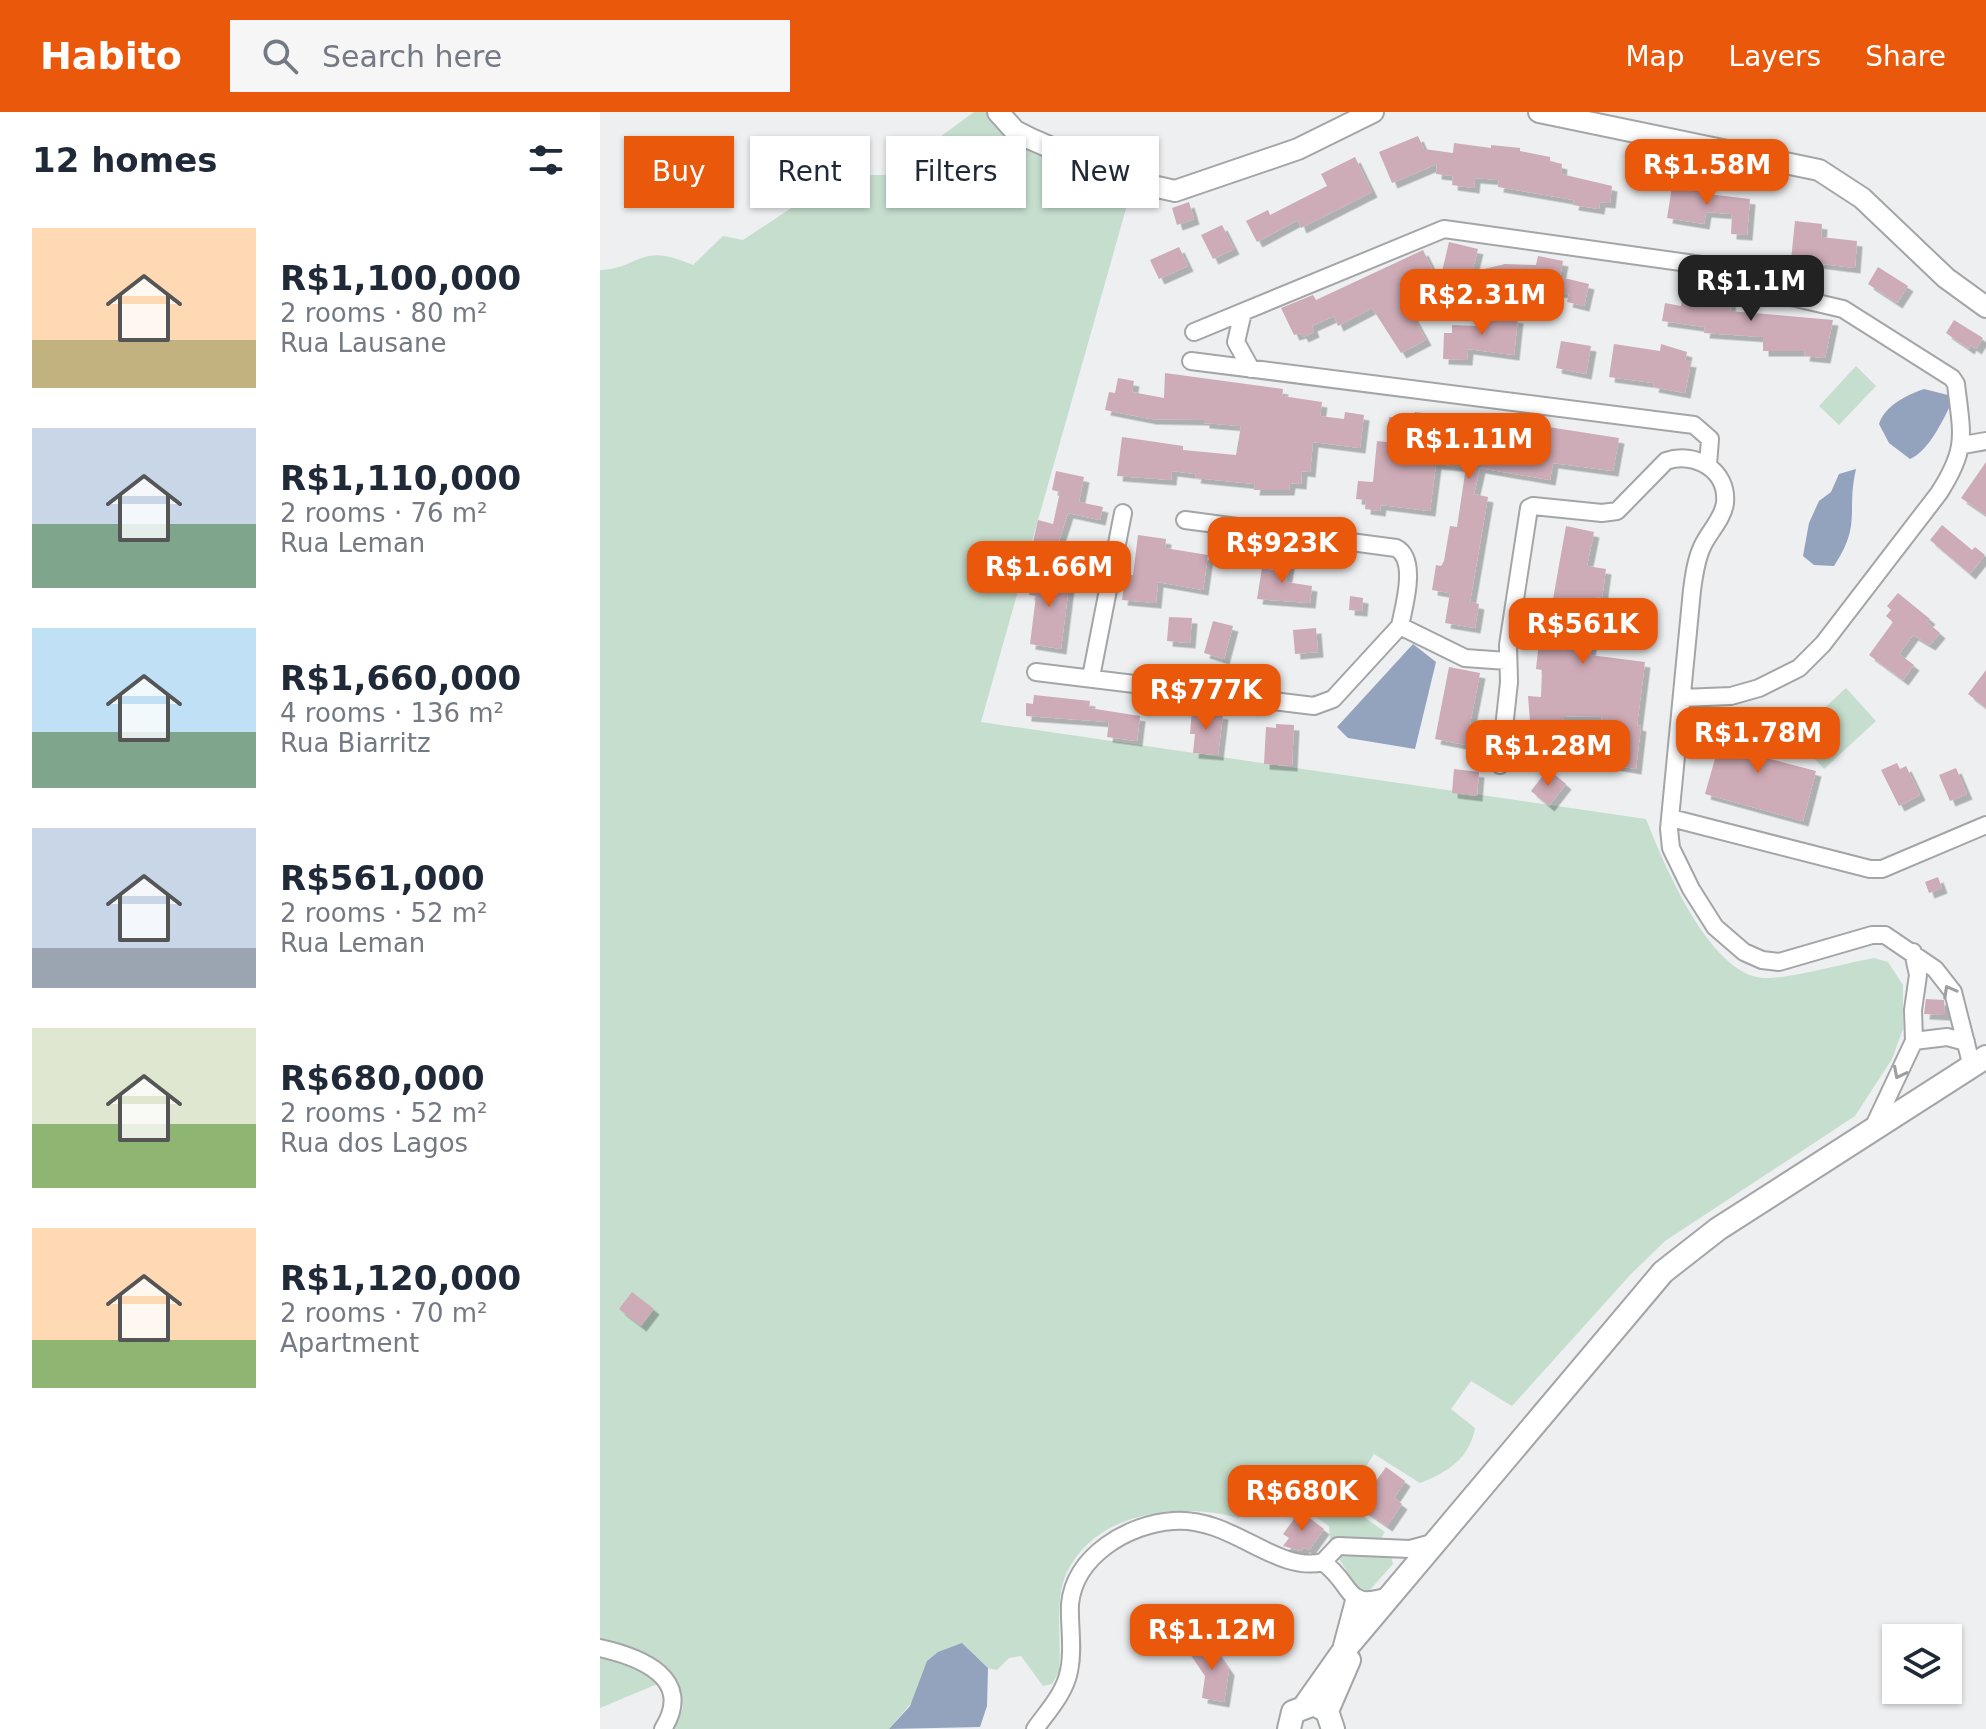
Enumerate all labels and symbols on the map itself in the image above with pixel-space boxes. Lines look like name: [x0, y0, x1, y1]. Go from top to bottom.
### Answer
pin: R$1.58M: [1633, 139, 1781, 207]
pin: R$1.1M: [1686, 255, 1816, 323]
pin: R$2.31M: [1408, 269, 1556, 337]
pin: R$1.11M: [1395, 413, 1543, 481]
pin: R$923K: [1217, 517, 1347, 585]
pin: R$1.66M: [975, 541, 1123, 609]
pin: R$561K: [1518, 598, 1648, 666]
pin: R$777K: [1141, 664, 1271, 732]
pin: R$1.78M: [1684, 707, 1832, 775]
pin: R$1.28M: [1474, 720, 1622, 788]
one-way arrow: [1944, 985, 1959, 999]
one-way arrow: [1894, 1064, 1909, 1079]
pin: R$680K: [1237, 1465, 1367, 1533]
pin: R$1.12M: [1138, 1604, 1286, 1672]

